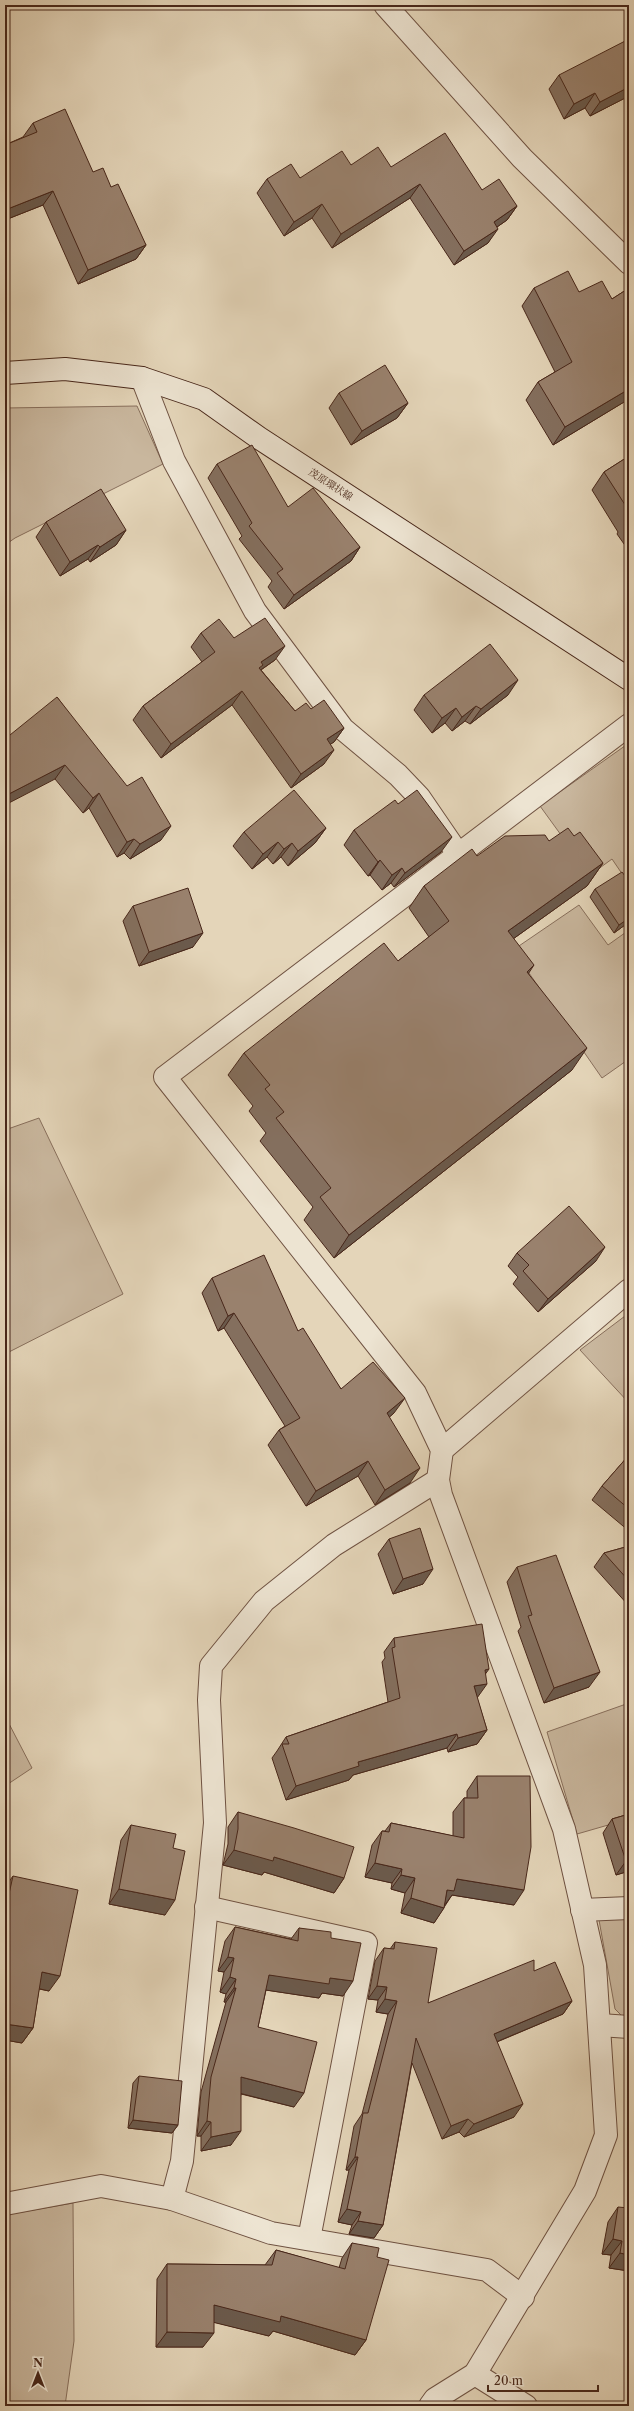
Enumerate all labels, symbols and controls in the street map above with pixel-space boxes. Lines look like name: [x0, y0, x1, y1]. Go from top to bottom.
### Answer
street label: 茂原環状線: [306, 465, 355, 503]
north arrow: [18, 2353, 58, 2393]
text: N: [33, 2356, 43, 2370]
scale bar: [488, 2367, 598, 2393]
text: 20 m: [494, 2373, 523, 2388]

